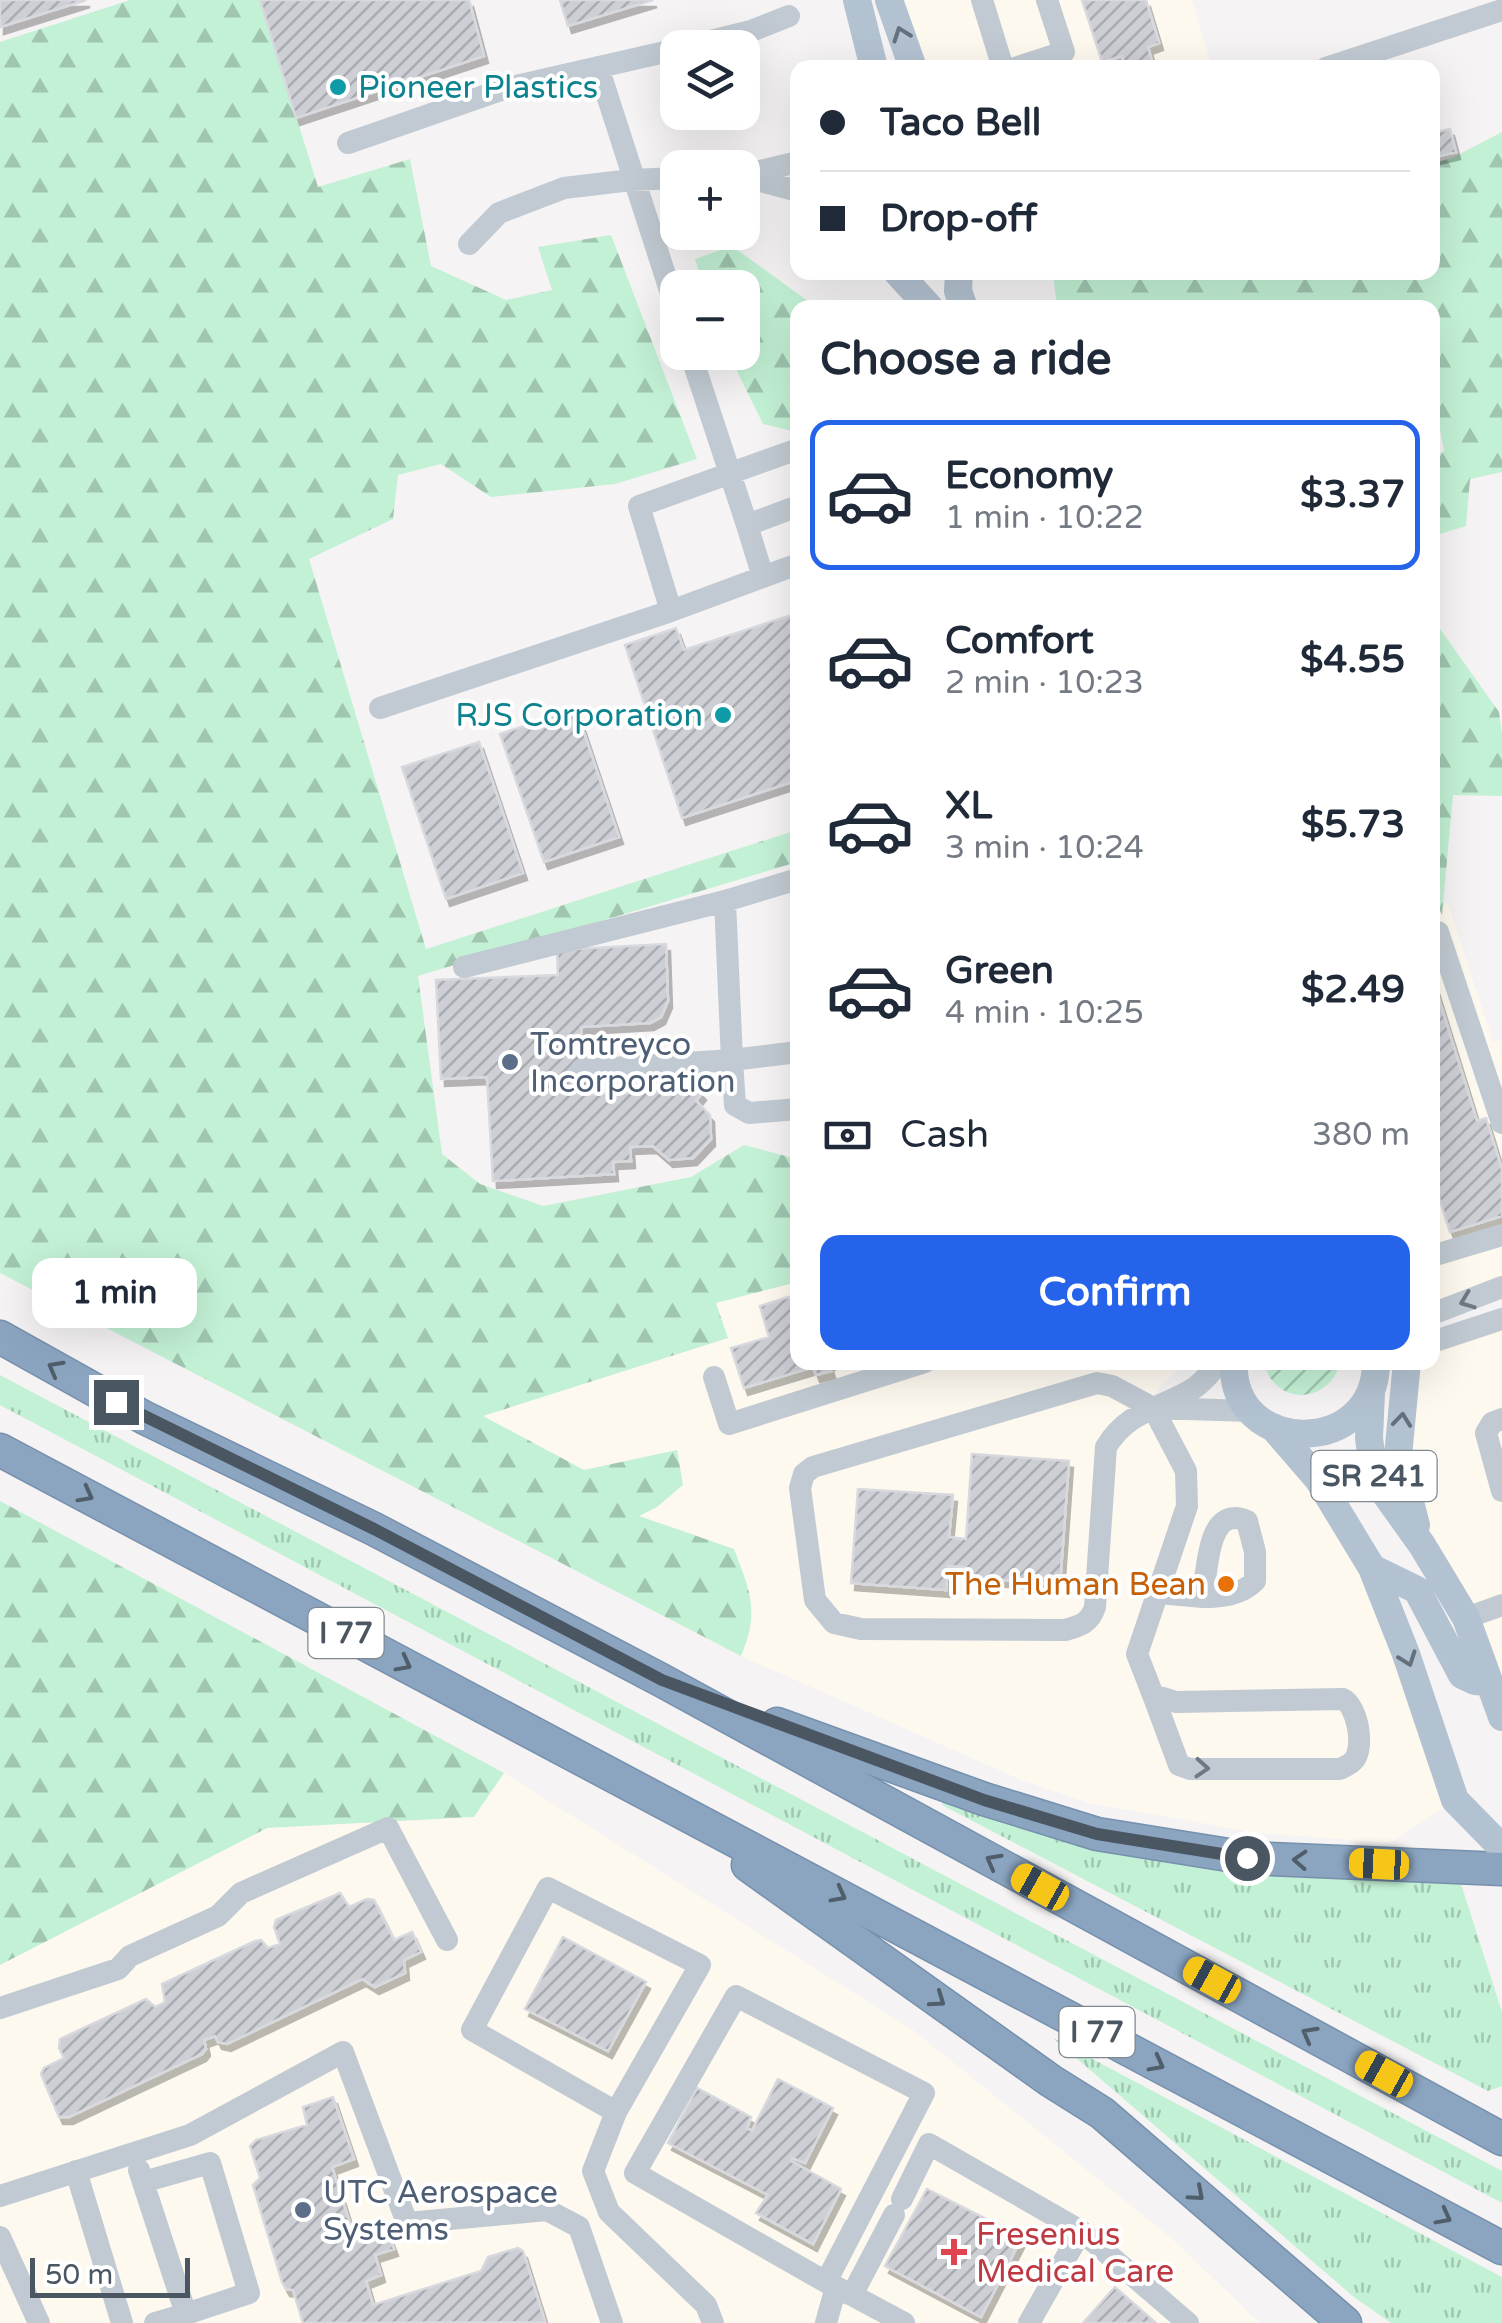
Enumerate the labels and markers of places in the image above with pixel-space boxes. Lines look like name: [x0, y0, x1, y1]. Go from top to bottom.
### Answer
place label: Pioneer Plastics: [358, 69, 598, 107]
marker: Pioneer Plastics: [327, 76, 349, 98]
place label: RJS Corporation: [455, 697, 703, 735]
marker: RJS Corporation: [712, 704, 734, 726]
place label: Tomtreyco Incorporation: [530, 1026, 736, 1101]
marker: Tomtreyco Incorporation: [499, 1051, 521, 1073]
place label: The Human Bean: [945, 1566, 1206, 1604]
marker: The Human Bean: [1215, 1573, 1237, 1595]
place label: UTC Aerospace Systems: [323, 2174, 558, 2249]
marker: UTC Aerospace Systems: [292, 2199, 314, 2221]
place label: Fresenius Medical Care: [976, 2216, 1174, 2291]
marker: Fresenius Medical Care: [941, 2239, 967, 2265]

